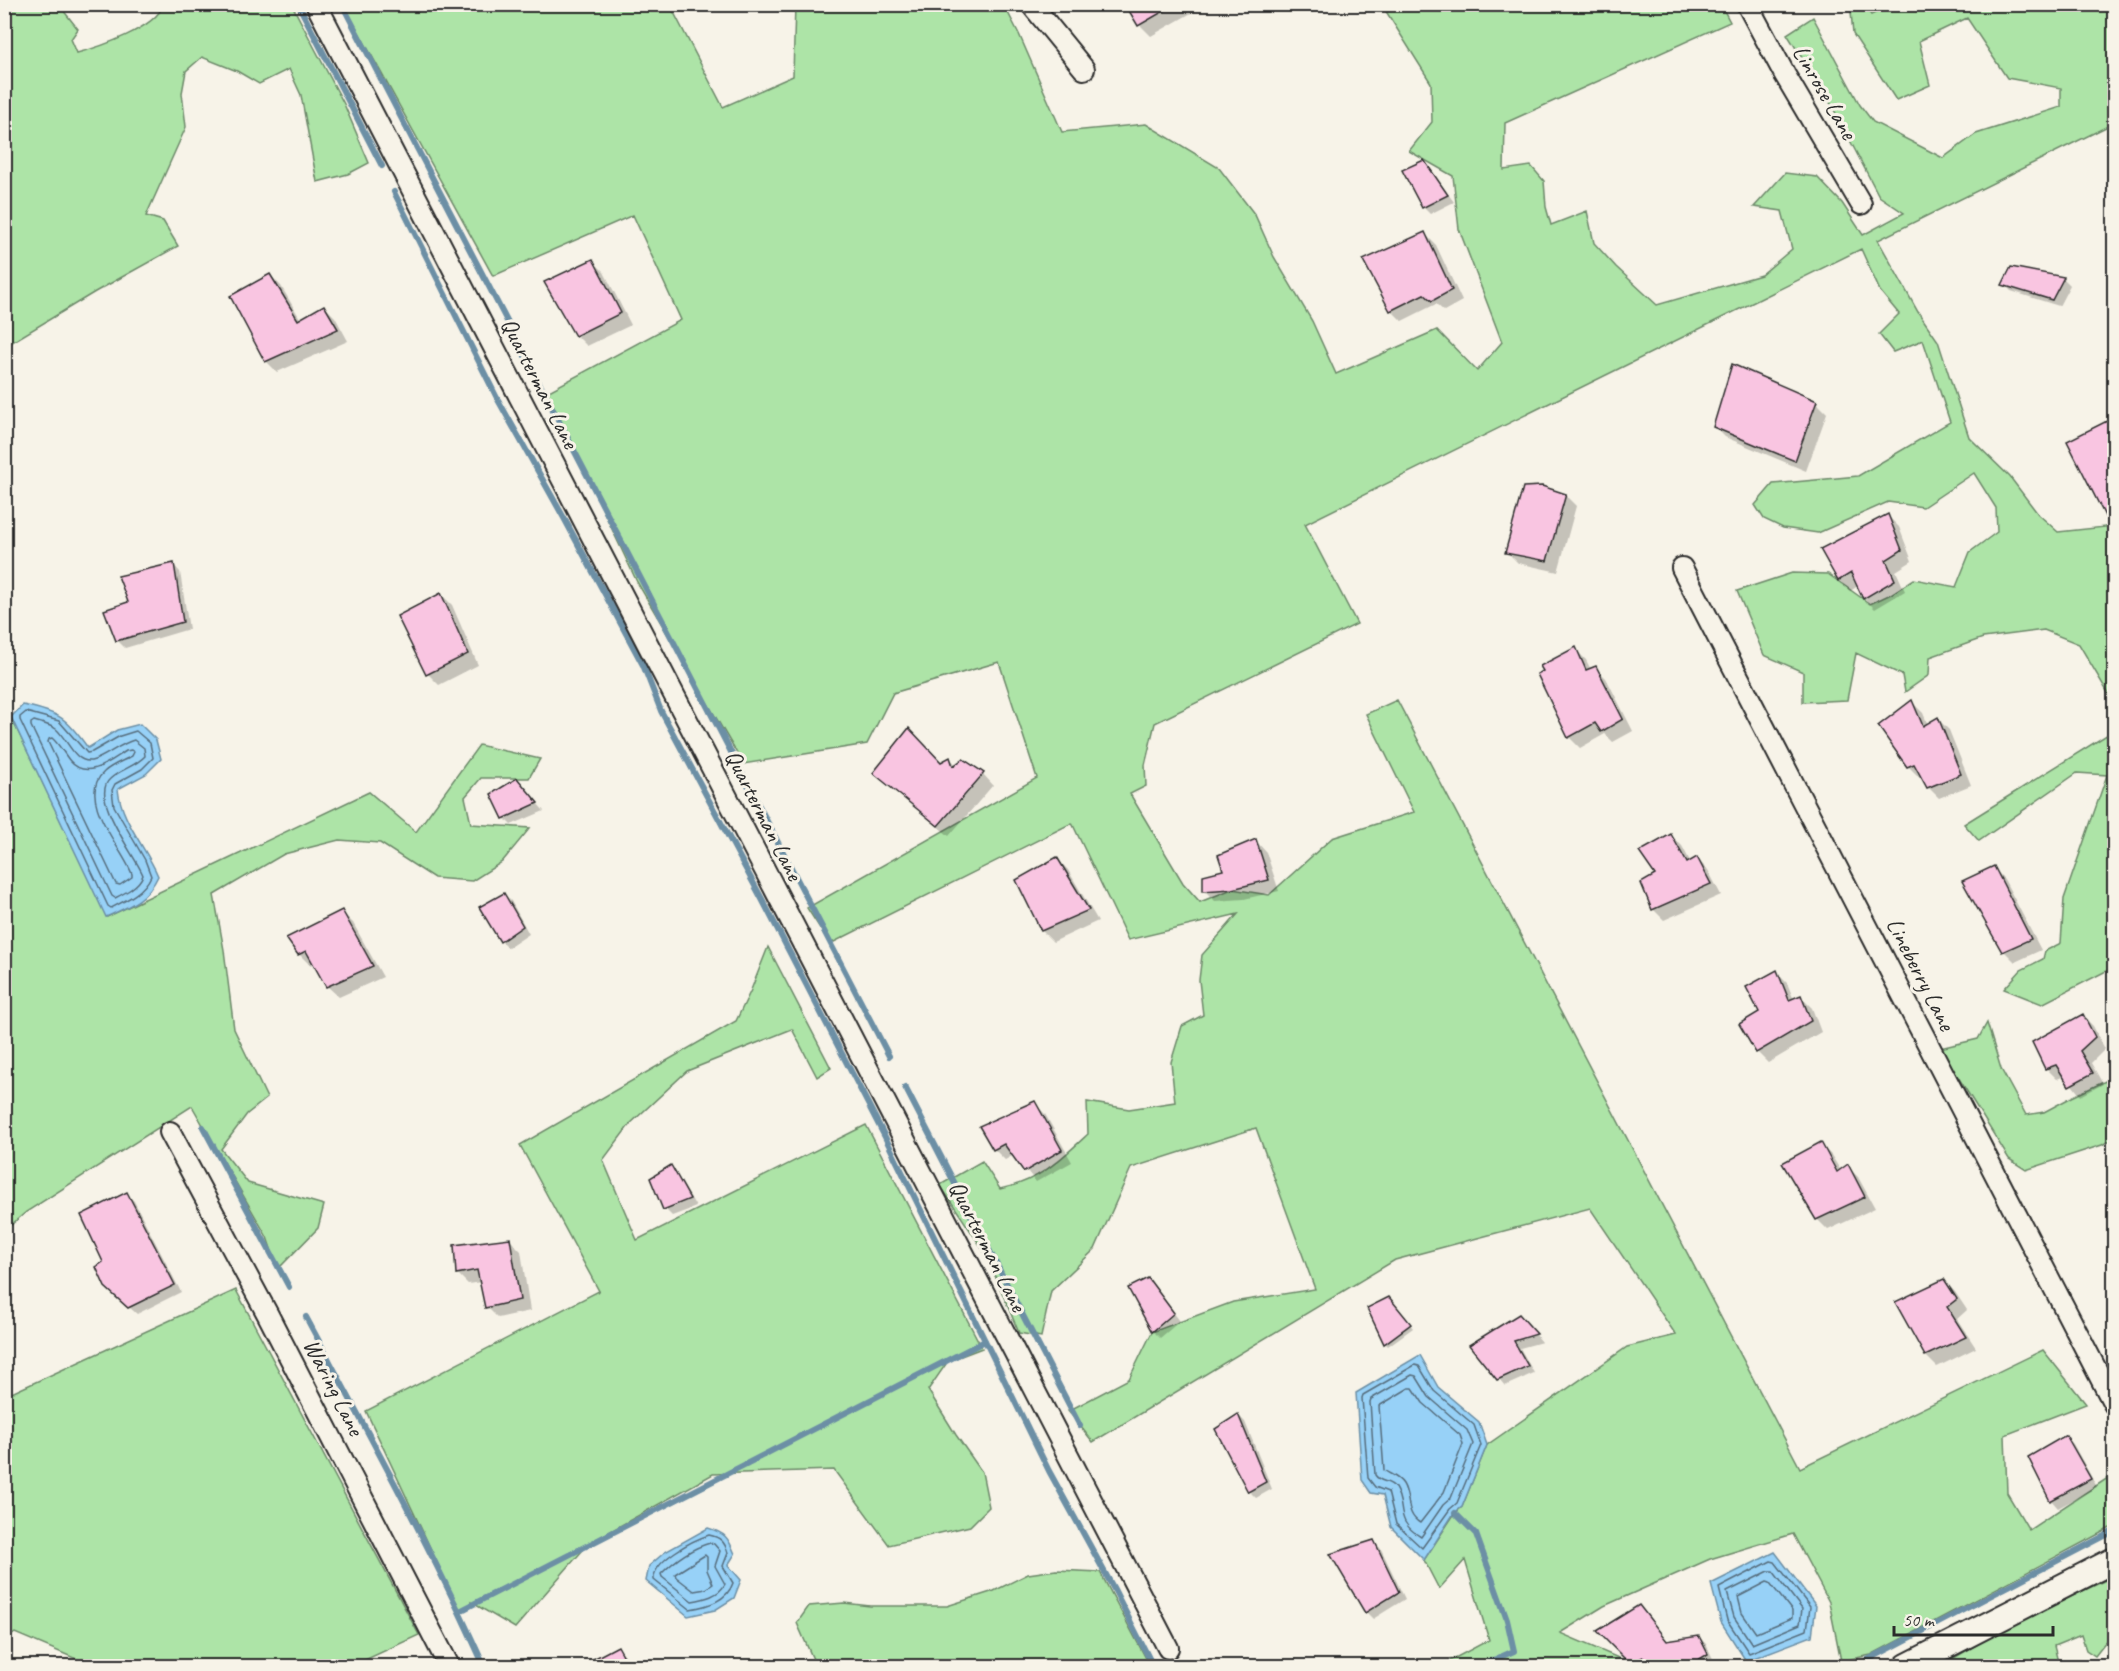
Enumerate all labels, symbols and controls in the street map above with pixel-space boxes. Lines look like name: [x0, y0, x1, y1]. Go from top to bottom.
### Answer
street label: Linrose Lane: [1786, 39, 1865, 146]
street label: Quarterman Lane: [494, 313, 587, 455]
street label: Quarterman Lane: [718, 745, 811, 887]
street label: Lineberry Lane: [1880, 913, 1963, 1037]
street label: Quarterman Lane: [942, 1176, 1035, 1318]
street label: Waring Lane: [297, 1334, 372, 1442]
scale bar: [1894, 1599, 2053, 1637]
text: 50 m: [1903, 1609, 1936, 1631]

